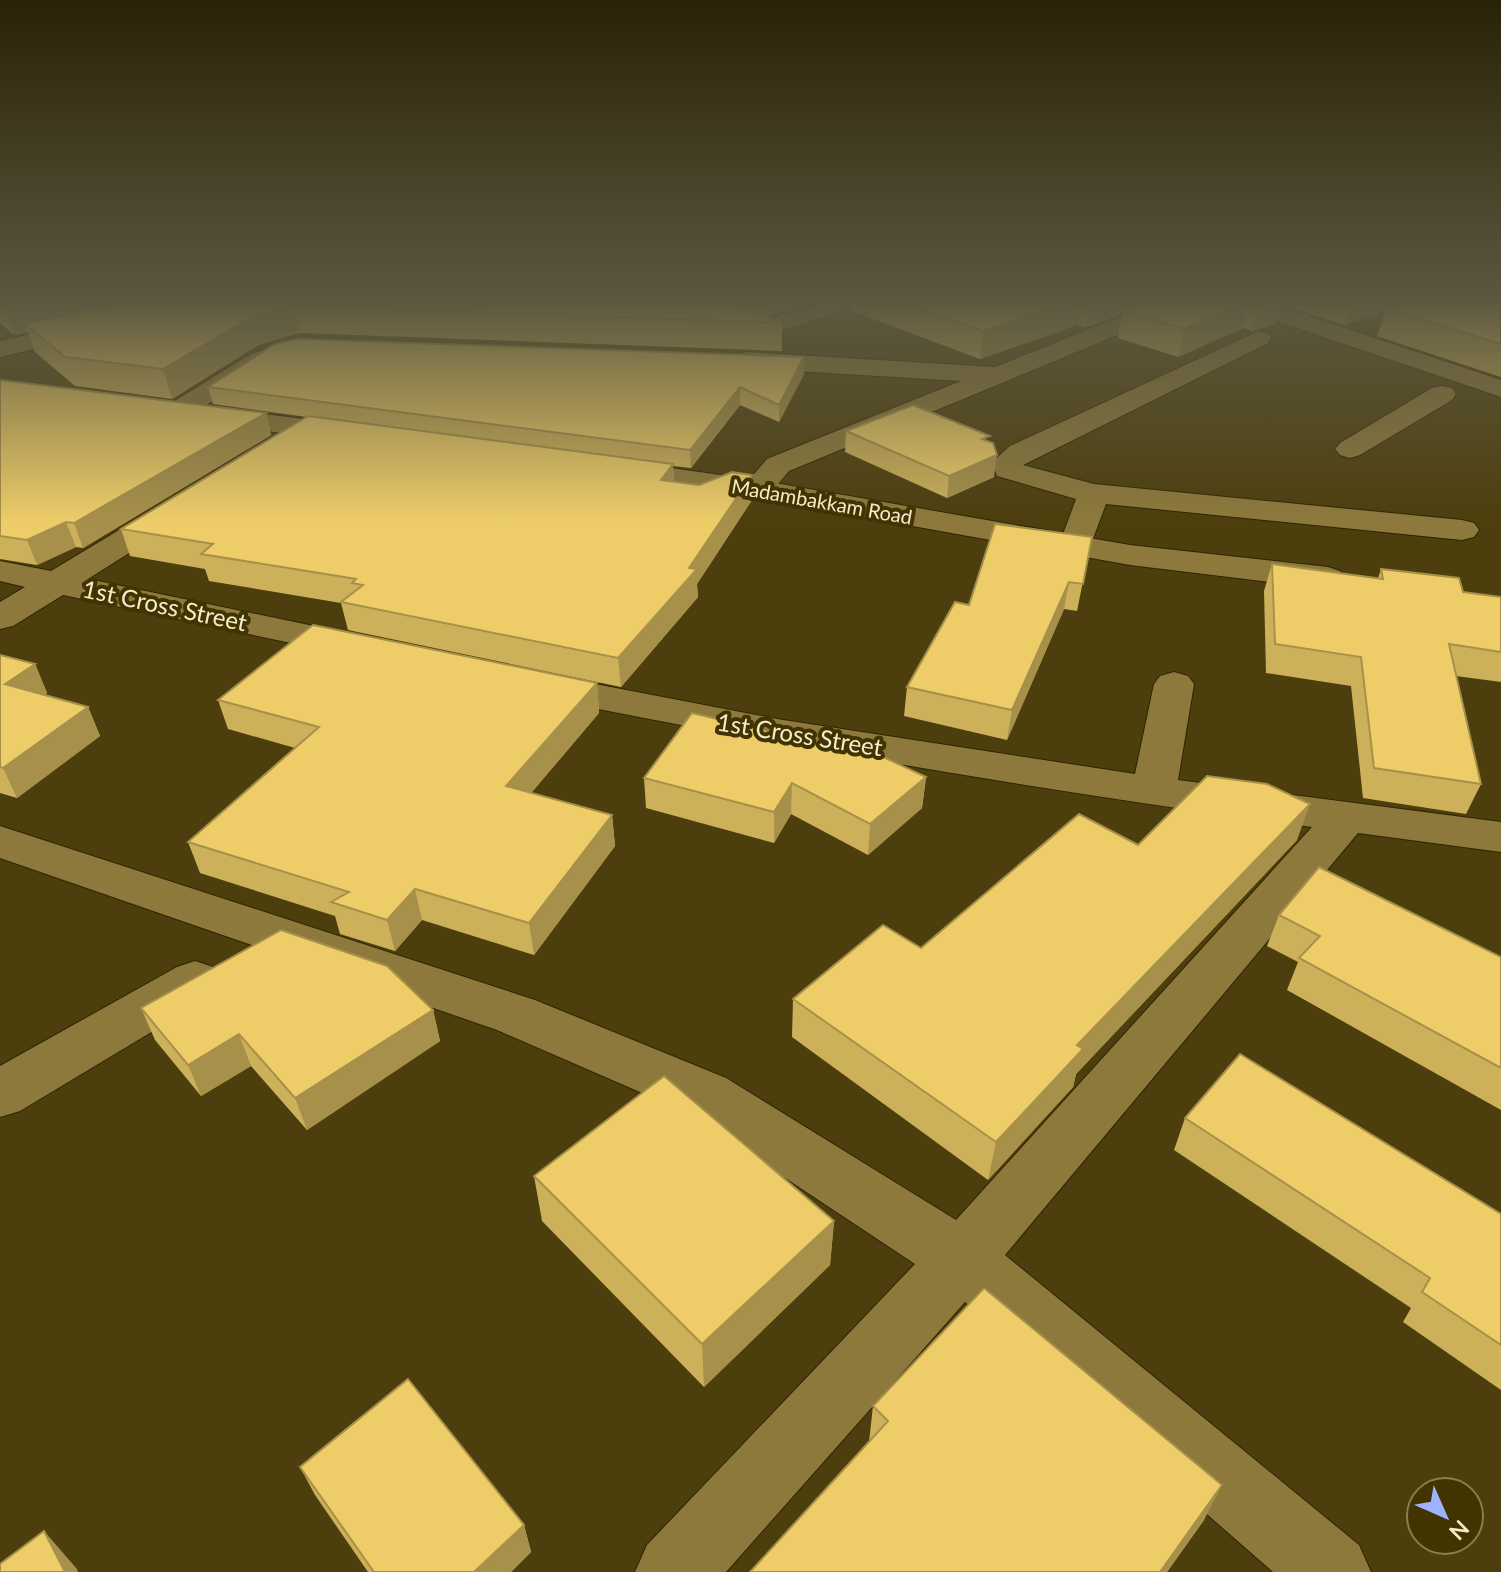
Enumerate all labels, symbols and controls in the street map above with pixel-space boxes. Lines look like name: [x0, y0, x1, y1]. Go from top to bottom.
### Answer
street label: Madambakkam Road: [730, 473, 914, 529]
street label: 1st Cross Street: [80, 573, 250, 637]
street label: 1st Cross Street: [715, 707, 885, 761]
north arrow: [1405, 1476, 1485, 1556]
text: N: [1444, 1515, 1475, 1546]

